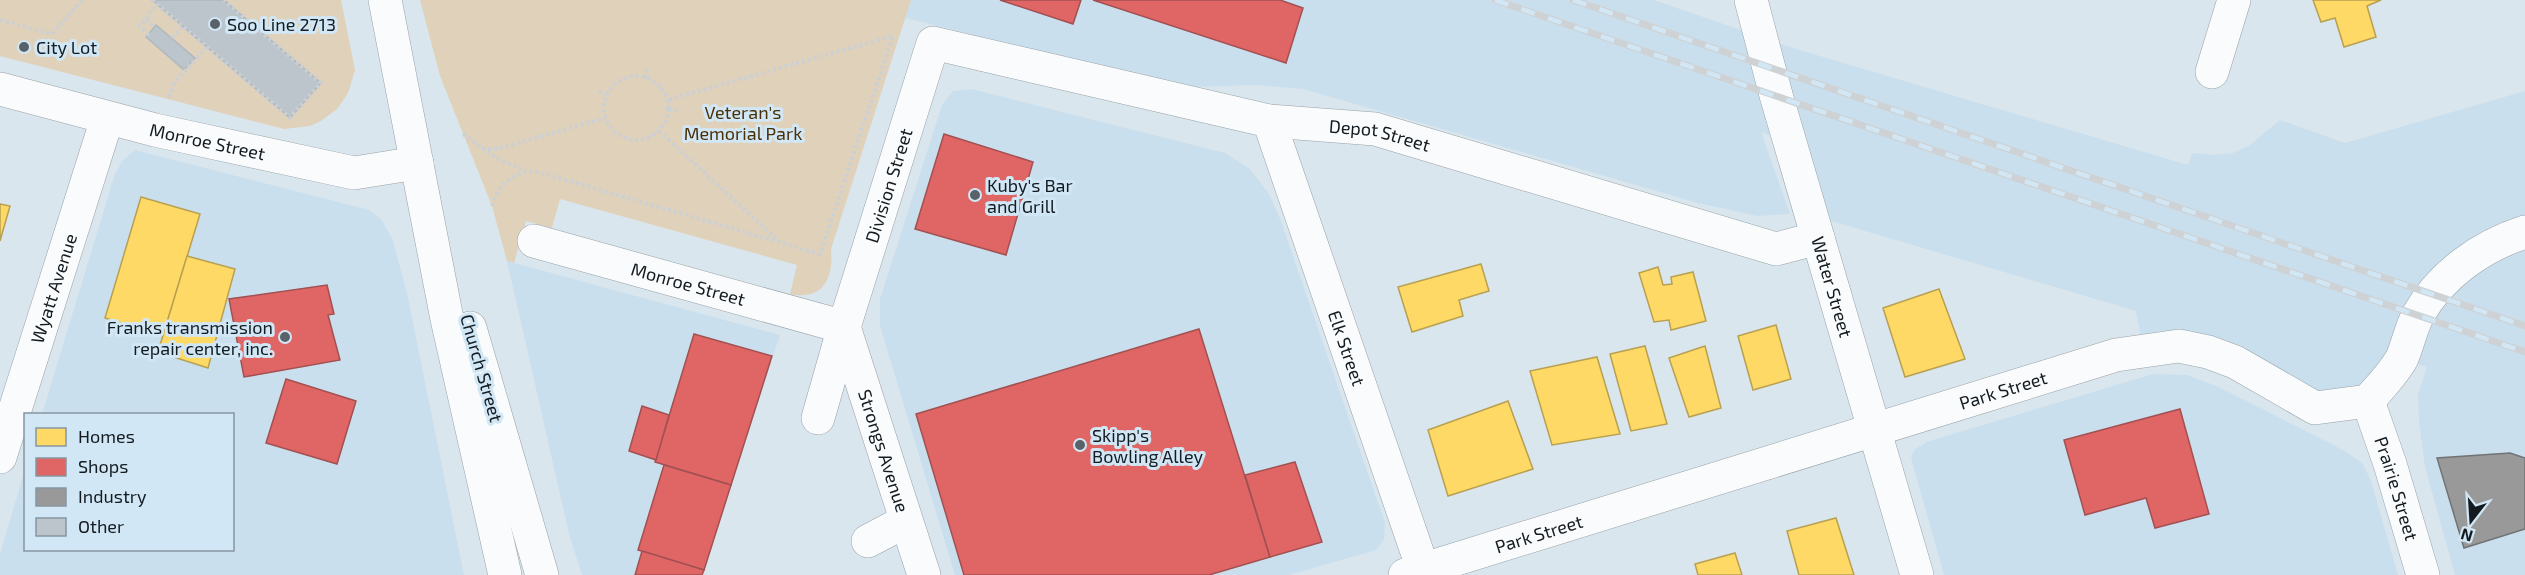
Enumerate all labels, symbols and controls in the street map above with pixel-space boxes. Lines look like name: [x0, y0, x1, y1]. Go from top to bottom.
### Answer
place label: Soo Line 2713: [227, 13, 336, 35]
marker: Soo Line 2713: [208, 17, 222, 31]
place label: City Lot: [36, 36, 97, 58]
marker: City Lot: [17, 40, 31, 54]
park label: Veteran's Memorial Park: [684, 101, 802, 144]
street label: Depot Street: [1328, 115, 1433, 156]
street label: Monroe Street: [148, 118, 267, 165]
street label: Division Street: [860, 125, 917, 245]
place label: Kuby's Bar and Grill: [987, 174, 1073, 217]
marker: Kuby's Bar and Grill: [968, 188, 982, 202]
street label: Wyatt Avenue: [26, 231, 81, 346]
street label: Water Street: [1807, 234, 1858, 340]
street label: Monroe Street: [629, 257, 748, 310]
street label: Elk Street: [1324, 307, 1370, 389]
street label: Church Street: [456, 311, 508, 425]
place label: Franks transmission repair center, inc.: [107, 316, 273, 359]
marker: Franks transmission repair center, inc.: [278, 330, 292, 344]
street label: Park Street: [1956, 366, 2050, 414]
street label: Strongs Avenue: [854, 387, 914, 515]
legend: [24, 413, 234, 551]
place label: Skipp's Bowling Alley: [1092, 424, 1204, 467]
text: Homes: [78, 425, 135, 447]
street label: Prairie Street: [2370, 433, 2423, 543]
marker: Skipp's Bowling Alley: [1073, 438, 1087, 452]
text: Shops: [78, 455, 128, 477]
text: Industry: [78, 485, 147, 507]
north arrow: [2441, 491, 2501, 551]
street label: Park Street: [1492, 510, 1585, 558]
text: Other: [78, 515, 124, 537]
text: N: [2458, 525, 2475, 547]

